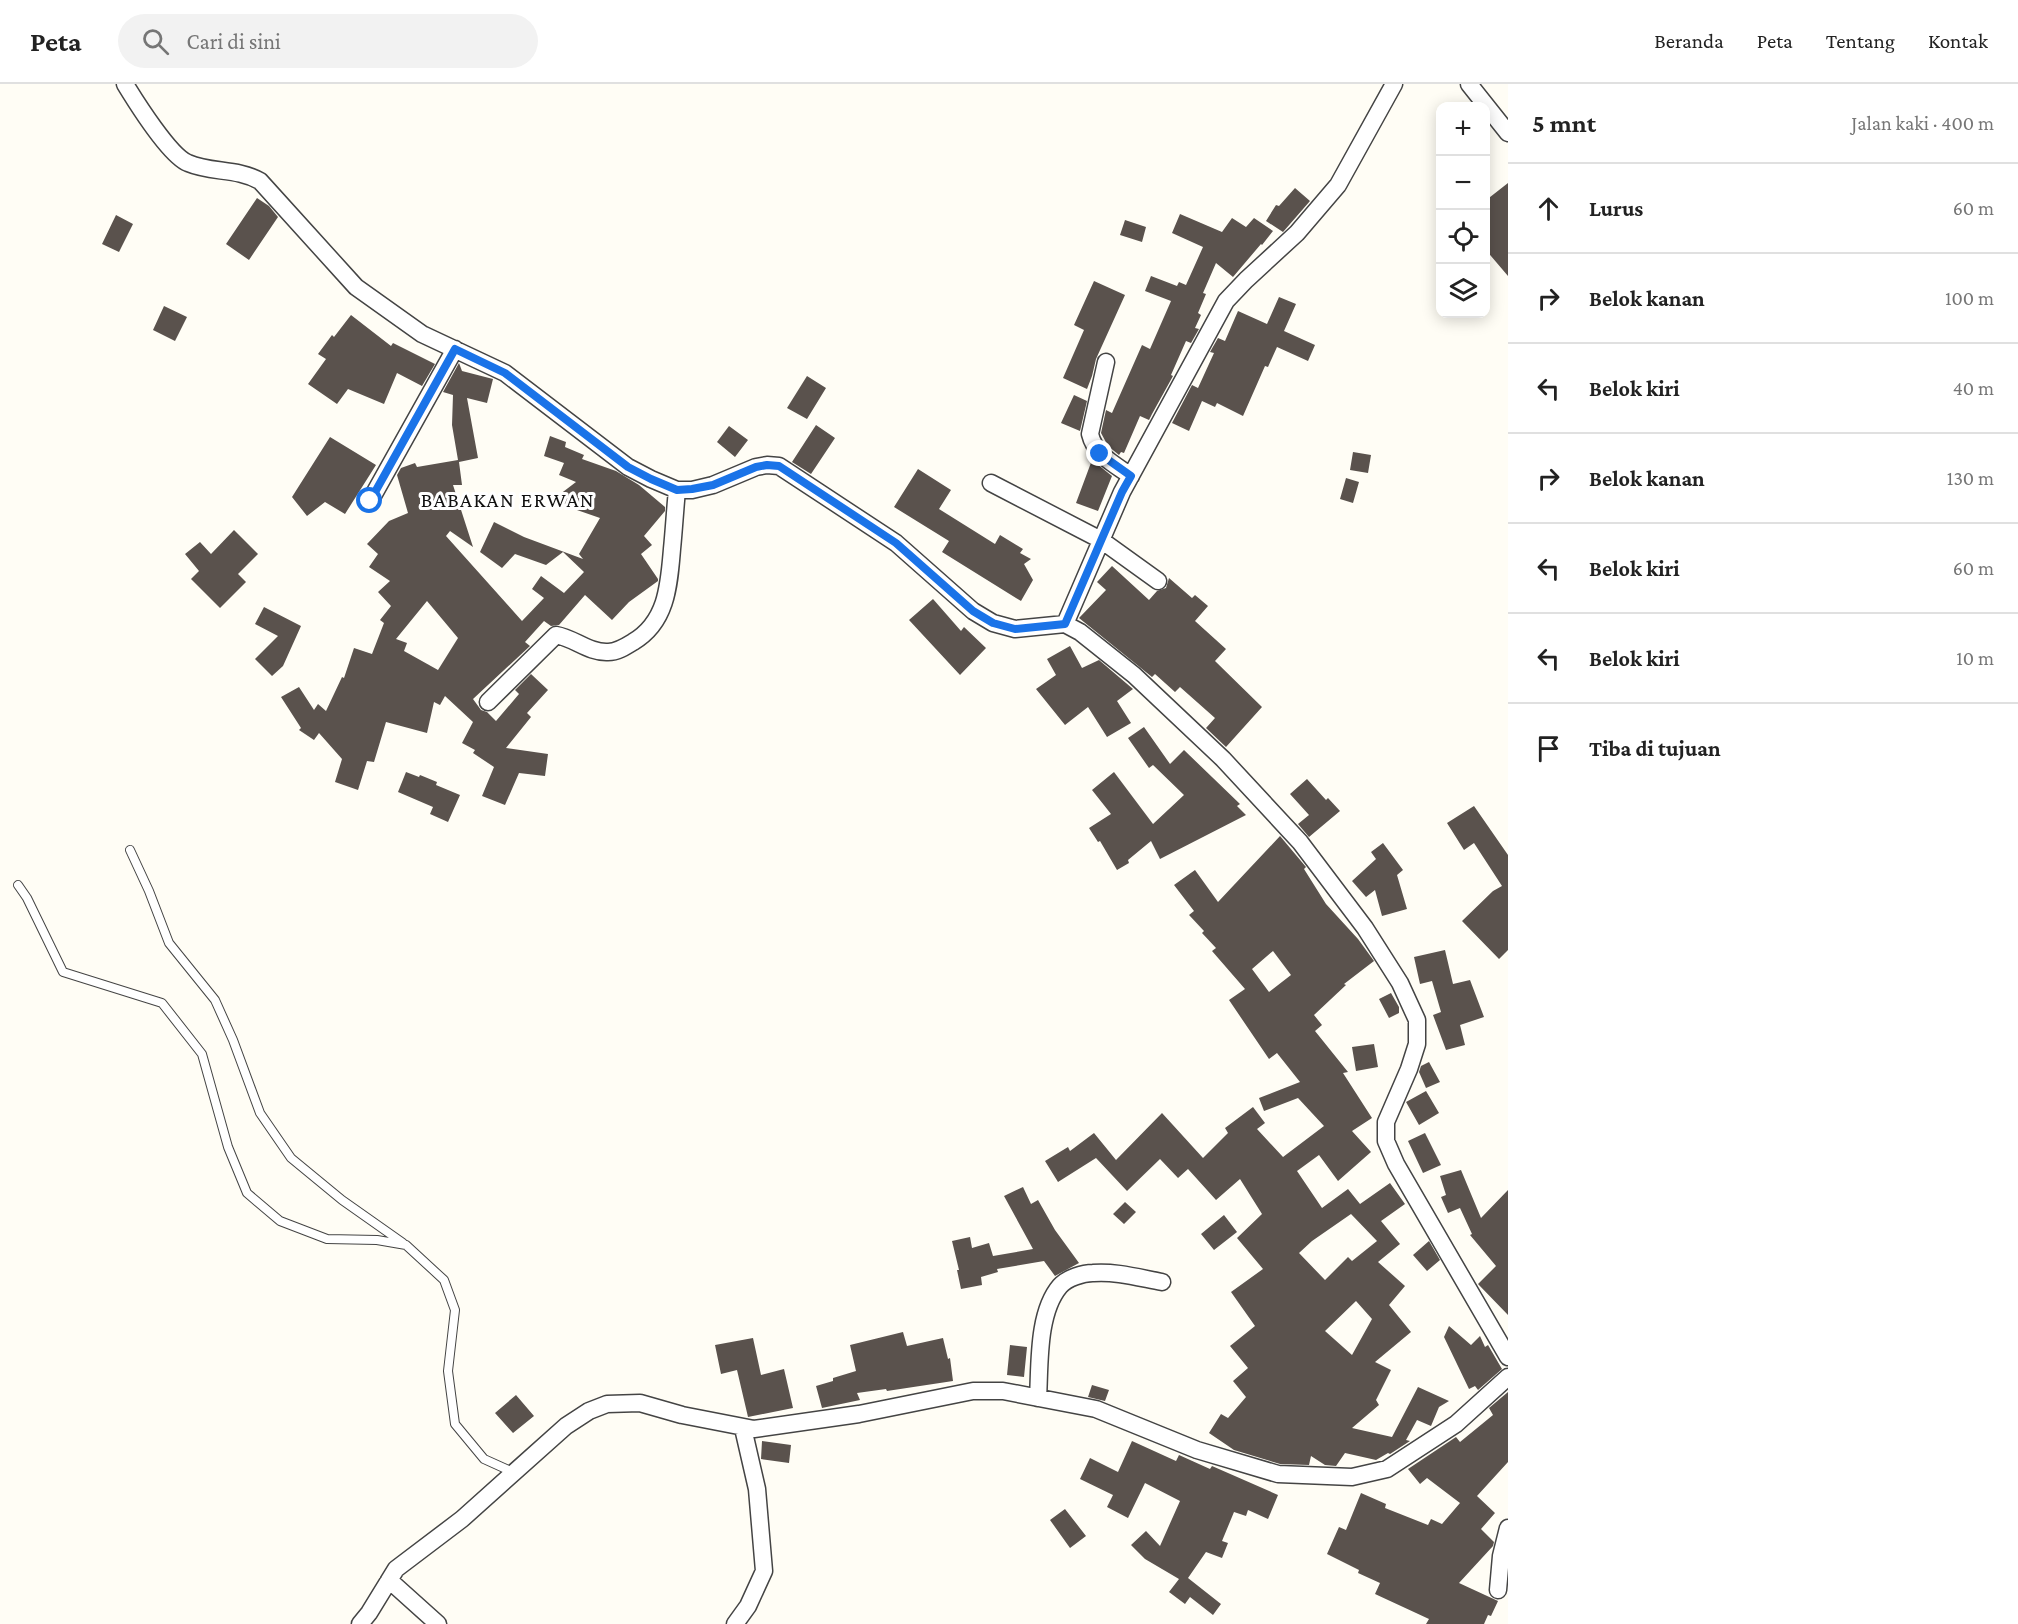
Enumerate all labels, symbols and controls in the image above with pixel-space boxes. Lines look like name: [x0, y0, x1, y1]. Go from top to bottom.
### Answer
search box: [118, 14, 538, 68]
icon: search: [139, 25, 172, 58]
text: Peta: [30, 26, 82, 57]
text: Cari di sini: [187, 29, 281, 54]
text: Beranda: [1654, 29, 1724, 53]
text: Peta: [1757, 29, 1793, 53]
text: Tentang: [1826, 29, 1895, 53]
text: Kontak: [1928, 29, 1988, 53]
map controls: [1436, 102, 1490, 318]
button: +: [1436, 102, 1490, 156]
text: 5 mnt: [1532, 109, 1596, 138]
text: Jalan kaki · 400 m: [1851, 112, 1994, 134]
button: −: [1436, 156, 1490, 210]
icon: ahead: [1532, 192, 1565, 225]
text: Lurus: [1589, 196, 1643, 221]
text: 60 m: [1953, 197, 1994, 219]
button: locate: [1436, 210, 1490, 264]
button: layers: [1436, 264, 1490, 318]
icon: right: [1532, 282, 1565, 315]
text: Belok kanan: [1589, 286, 1705, 311]
text: 100 m: [1945, 287, 1994, 309]
icon: left: [1532, 372, 1565, 405]
text: Belok kiri: [1589, 376, 1680, 401]
text: 40 m: [1953, 377, 1994, 399]
route end: [1086, 440, 1112, 466]
icon: right: [1532, 462, 1565, 495]
text: Belok kanan: [1589, 466, 1705, 491]
text: 130 m: [1947, 467, 1994, 489]
route start: [356, 487, 382, 513]
district label: BABAKAN ERWAN: [421, 488, 595, 512]
icon: left: [1532, 552, 1565, 585]
text: Belok kiri: [1589, 556, 1680, 581]
text: 60 m: [1953, 557, 1994, 579]
icon: left: [1532, 642, 1565, 675]
text: Belok kiri: [1589, 646, 1680, 671]
text: 10 m: [1956, 647, 1994, 669]
icon: arrive: [1532, 732, 1565, 765]
text: Tiba di tujuan: [1589, 736, 1721, 761]

